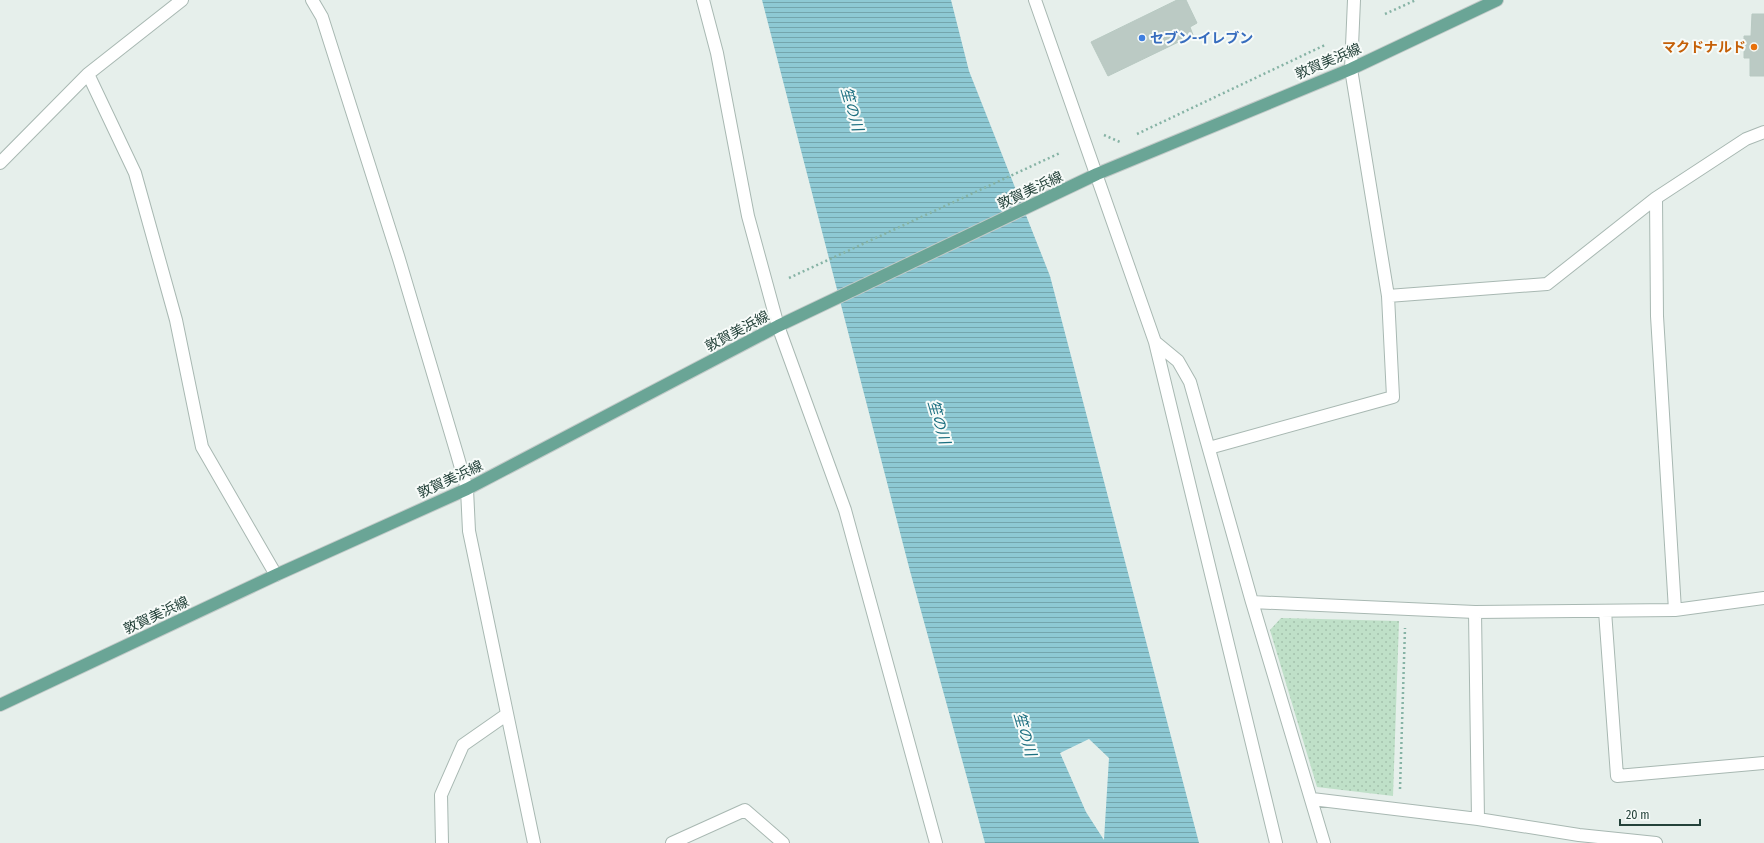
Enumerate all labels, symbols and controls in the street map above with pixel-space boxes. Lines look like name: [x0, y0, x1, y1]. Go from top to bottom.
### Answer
place label: セブン-イレブン: [1150, 30, 1253, 47]
marker: セブン-イレブン: [1137, 33, 1147, 43]
place label: マクドナルド: [1662, 39, 1746, 56]
street label: 敦賀美浜線: [1293, 40, 1364, 83]
marker: マクドナルド: [1749, 42, 1759, 52]
water label: 笙の川: [837, 85, 867, 135]
street label: 敦賀美浜線: [995, 168, 1066, 213]
street label: 敦賀美浜線: [702, 308, 772, 355]
water label: 笙の川: [924, 398, 954, 448]
street label: 敦賀美浜線: [415, 457, 486, 502]
street label: 敦賀美浜線: [121, 593, 192, 638]
water label: 笙の川: [1010, 710, 1040, 760]
scale bar: [1620, 801, 1700, 827]
text: 20 m: [1626, 808, 1650, 822]

